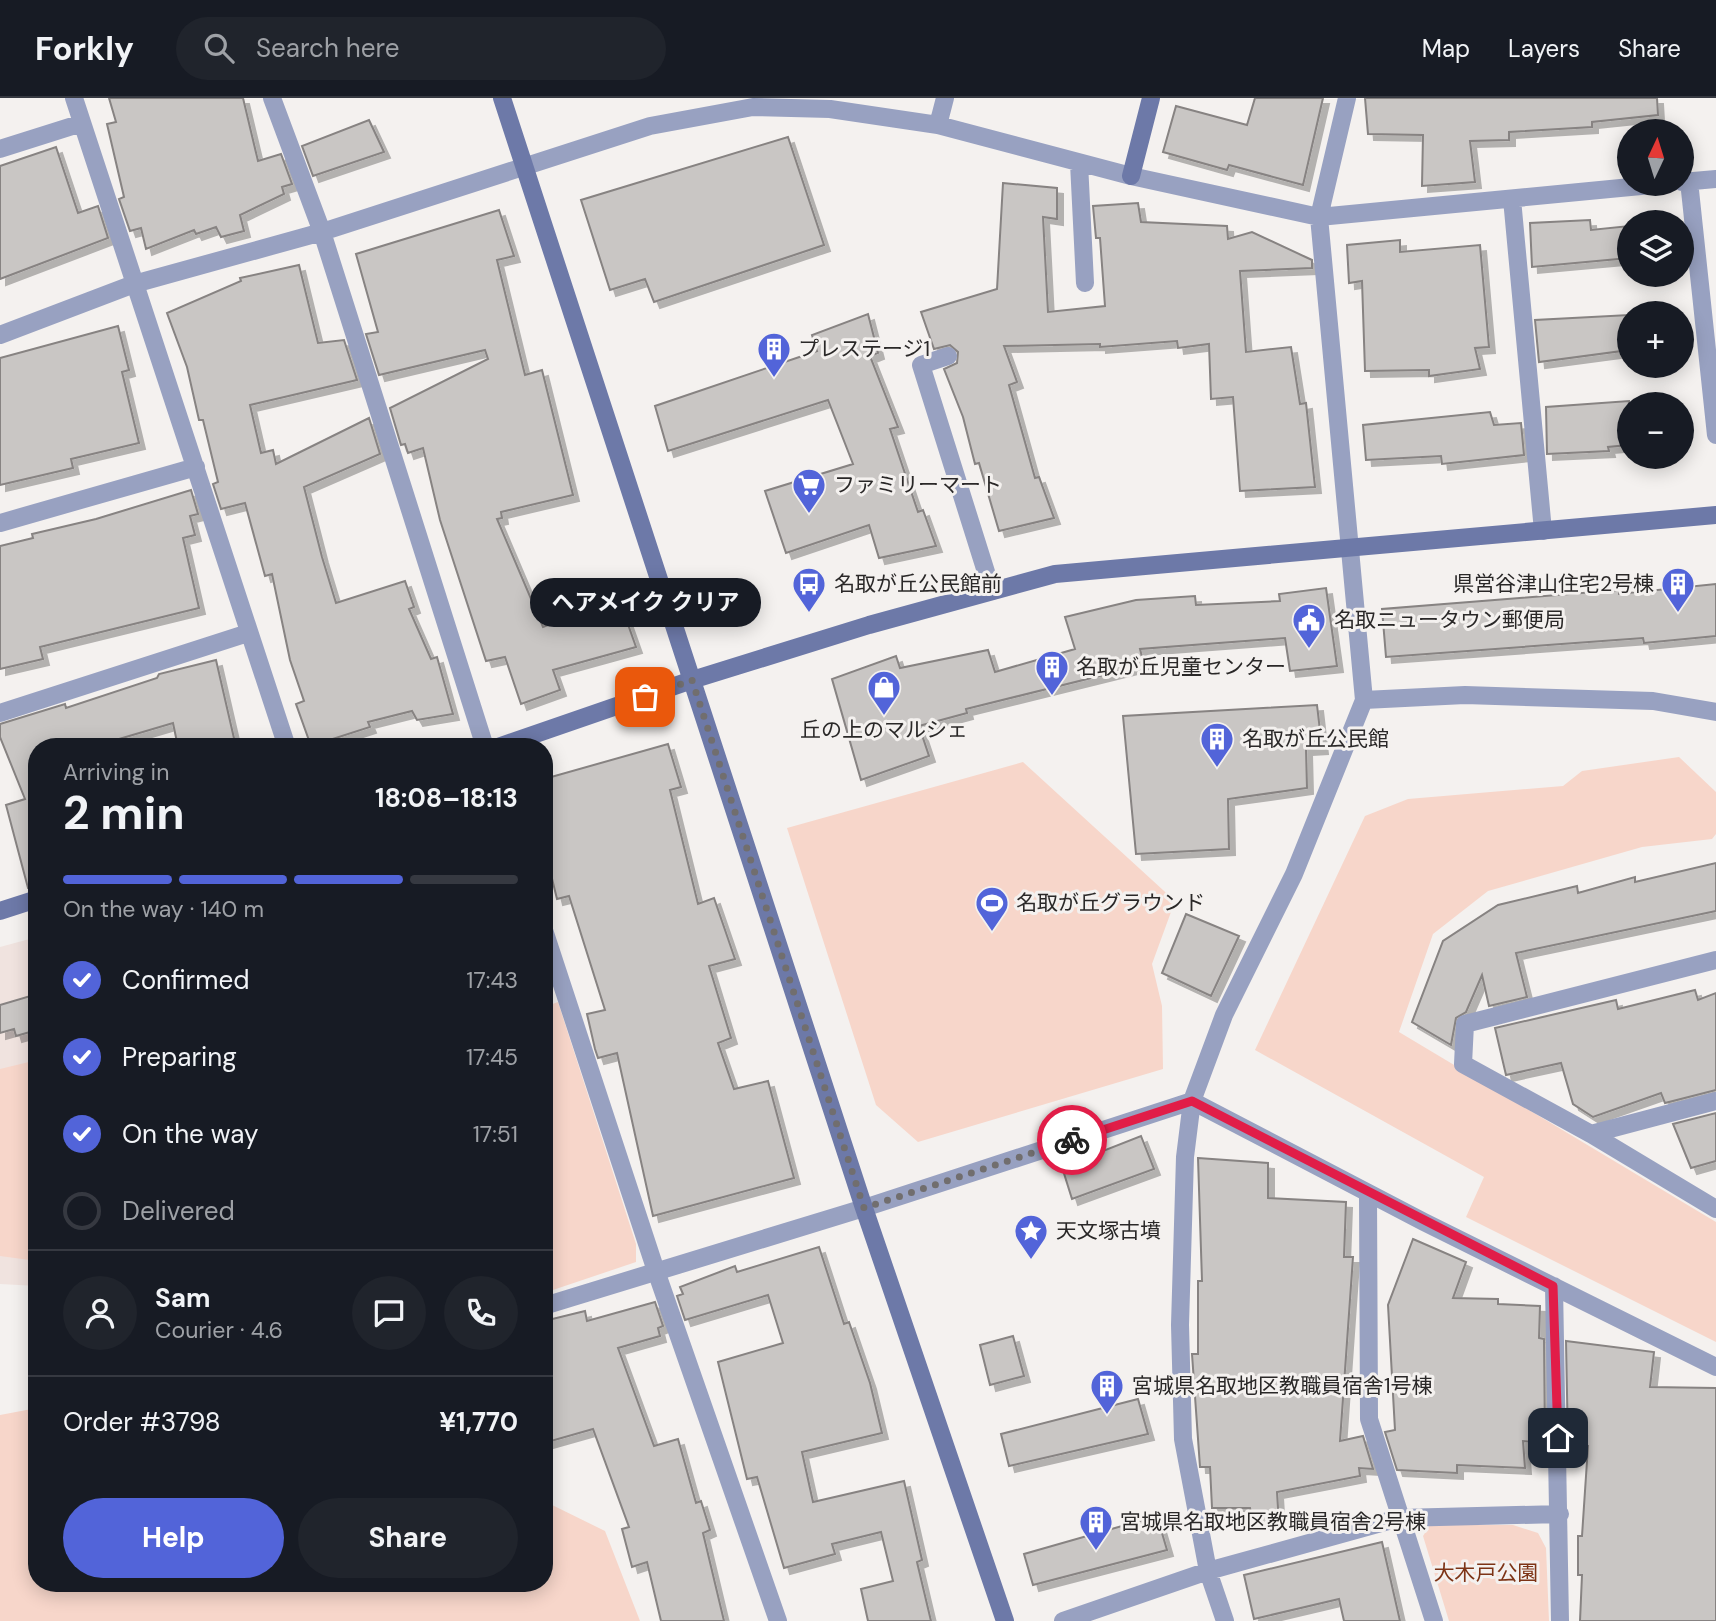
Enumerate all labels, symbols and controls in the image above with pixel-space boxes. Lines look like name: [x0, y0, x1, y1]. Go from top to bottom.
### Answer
search box: [176, 17, 666, 80]
text: Forkly: [35, 27, 134, 70]
icon: search: [200, 29, 238, 67]
text: Search here: [256, 31, 399, 65]
text: Map: [1422, 33, 1470, 64]
text: Layers: [1508, 33, 1580, 64]
text: Share: [1618, 33, 1681, 64]
north arrow: [1617, 119, 1694, 196]
map controls: [1617, 119, 1694, 469]
button: layers: [1617, 210, 1694, 287]
button: +: [1617, 301, 1694, 378]
building icon: プレステージ1: [755, 330, 793, 379]
place label: プレステージ1: [798, 335, 930, 363]
button: −: [1617, 392, 1694, 469]
supermarket icon: ファミリーマート: [790, 466, 828, 515]
place label: ファミリーマート: [834, 471, 1002, 499]
bus stop icon: 名取が丘公民館前: [790, 565, 828, 614]
building icon: 県営谷津山住宅2号棟: [1659, 565, 1697, 614]
place label: 名取が丘公民館前: [834, 570, 1002, 598]
place label: 県営谷津山住宅2号棟: [1453, 570, 1654, 598]
callout: ヘアメイク クリア: [530, 578, 760, 627]
text: ヘアメイク クリア: [552, 587, 739, 617]
public building icon: 名取ニュータウン郵便局: [1290, 601, 1328, 650]
place label: 名取ニュータウン郵便局: [1334, 606, 1565, 634]
building icon: 名取が丘児童センター: [1033, 648, 1071, 697]
place label: 名取が丘児童センター: [1076, 653, 1286, 681]
pin: [615, 667, 675, 727]
shop icon: 丘の上のマルシェ: [865, 668, 903, 717]
icon: bag: [626, 678, 664, 716]
place label: 丘の上のマルシェ: [800, 716, 968, 744]
building icon: 名取が丘公民館: [1198, 720, 1236, 769]
place label: 名取が丘公民館: [1242, 725, 1389, 753]
text: Arriving in: [63, 757, 169, 787]
text: 18:08–18:13: [375, 781, 518, 815]
text: 2 min: [63, 783, 185, 843]
sports icon: 名取が丘グラウンド: [973, 884, 1011, 933]
place label: 名取が丘グラウンド: [1016, 889, 1205, 917]
text: On the way · 140 m: [63, 894, 264, 924]
icon: check: [63, 961, 101, 999]
text: Confirmed: [122, 963, 249, 997]
text: 17:43: [466, 965, 518, 995]
icon: check: [63, 1038, 101, 1076]
text: Preparing: [122, 1040, 237, 1074]
text: 17:45: [466, 1042, 518, 1072]
courier: [1037, 1105, 1107, 1175]
icon: check: [63, 1115, 101, 1153]
text: On the way: [122, 1117, 258, 1151]
text: 17:51: [473, 1119, 518, 1149]
icon: bike: [1053, 1121, 1091, 1159]
text: Delivered: [122, 1194, 235, 1228]
place icon: 天文塚古墳: [1012, 1212, 1050, 1261]
place label: 天文塚古墳: [1056, 1217, 1161, 1245]
button: person: [63, 1276, 137, 1350]
button: chat: [352, 1276, 426, 1350]
button: phone: [444, 1276, 518, 1350]
text: Sam: [155, 1281, 210, 1315]
text: Courier · 4.6: [155, 1315, 283, 1345]
building icon: 宮城県名取地区教職員宿舎1号棟: [1088, 1367, 1126, 1416]
place label: 宮城県名取地区教職員宿舎1号棟: [1132, 1372, 1433, 1400]
text: Order #3798: [63, 1405, 221, 1439]
text: ¥1,770: [439, 1405, 518, 1439]
pin: [1528, 1408, 1588, 1468]
icon: home: [1539, 1419, 1577, 1457]
button: Help: [63, 1498, 284, 1578]
button: Share: [298, 1498, 518, 1578]
building icon: 宮城県名取地区教職員宿舎2号棟: [1077, 1503, 1115, 1552]
place label: 宮城県名取地区教職員宿舎2号棟: [1120, 1508, 1426, 1536]
park label: 大木戸公園: [1434, 1559, 1539, 1587]

